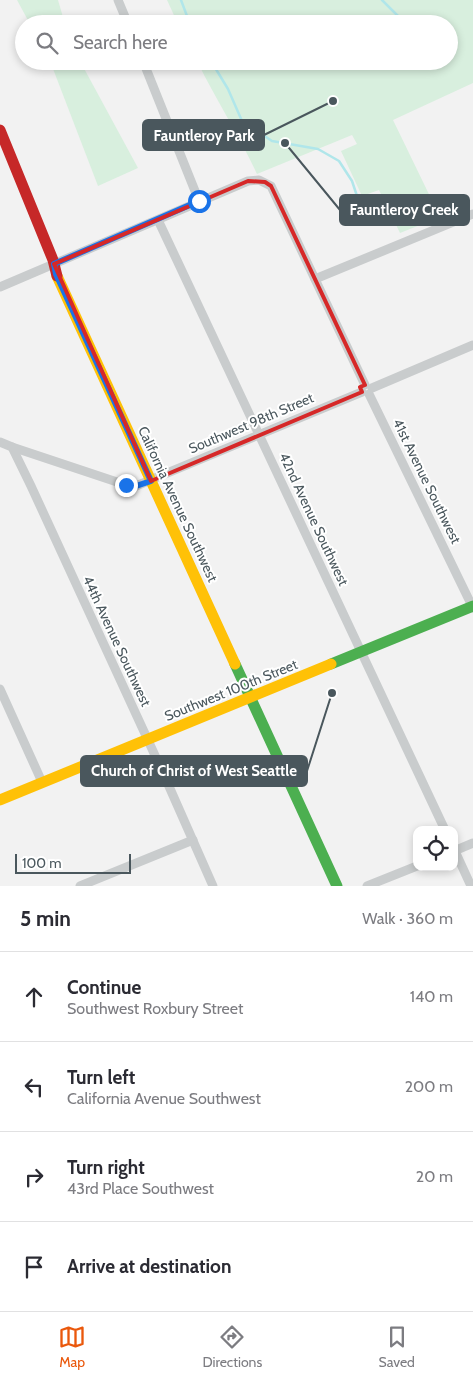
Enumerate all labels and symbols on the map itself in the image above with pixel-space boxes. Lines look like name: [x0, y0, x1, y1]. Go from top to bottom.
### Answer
callout: Fauntleroy Park: [143, 120, 264, 150]
text: Fauntleroy Park: [154, 127, 255, 145]
route start: [188, 190, 211, 213]
callout: Fauntleroy Creek: [340, 195, 469, 225]
text: Fauntleroy Creek: [349, 201, 459, 219]
street label: Southwest 98th Street: [186, 388, 317, 458]
street label: 41st Avenue Southwest: [389, 415, 465, 547]
street label: California Avenue Southwest: [134, 423, 222, 585]
street label: 42nd Avenue Southwest: [275, 450, 353, 589]
route end: [115, 474, 138, 497]
street label: 44th Avenue Southwest: [79, 573, 155, 710]
street label: Southwest 100th Street: [162, 655, 300, 725]
callout: Church of Christ of West Seattle: [81, 756, 307, 786]
text: Church of Christ of West Seattle: [91, 762, 297, 780]
scale bar: [15, 851, 131, 874]

